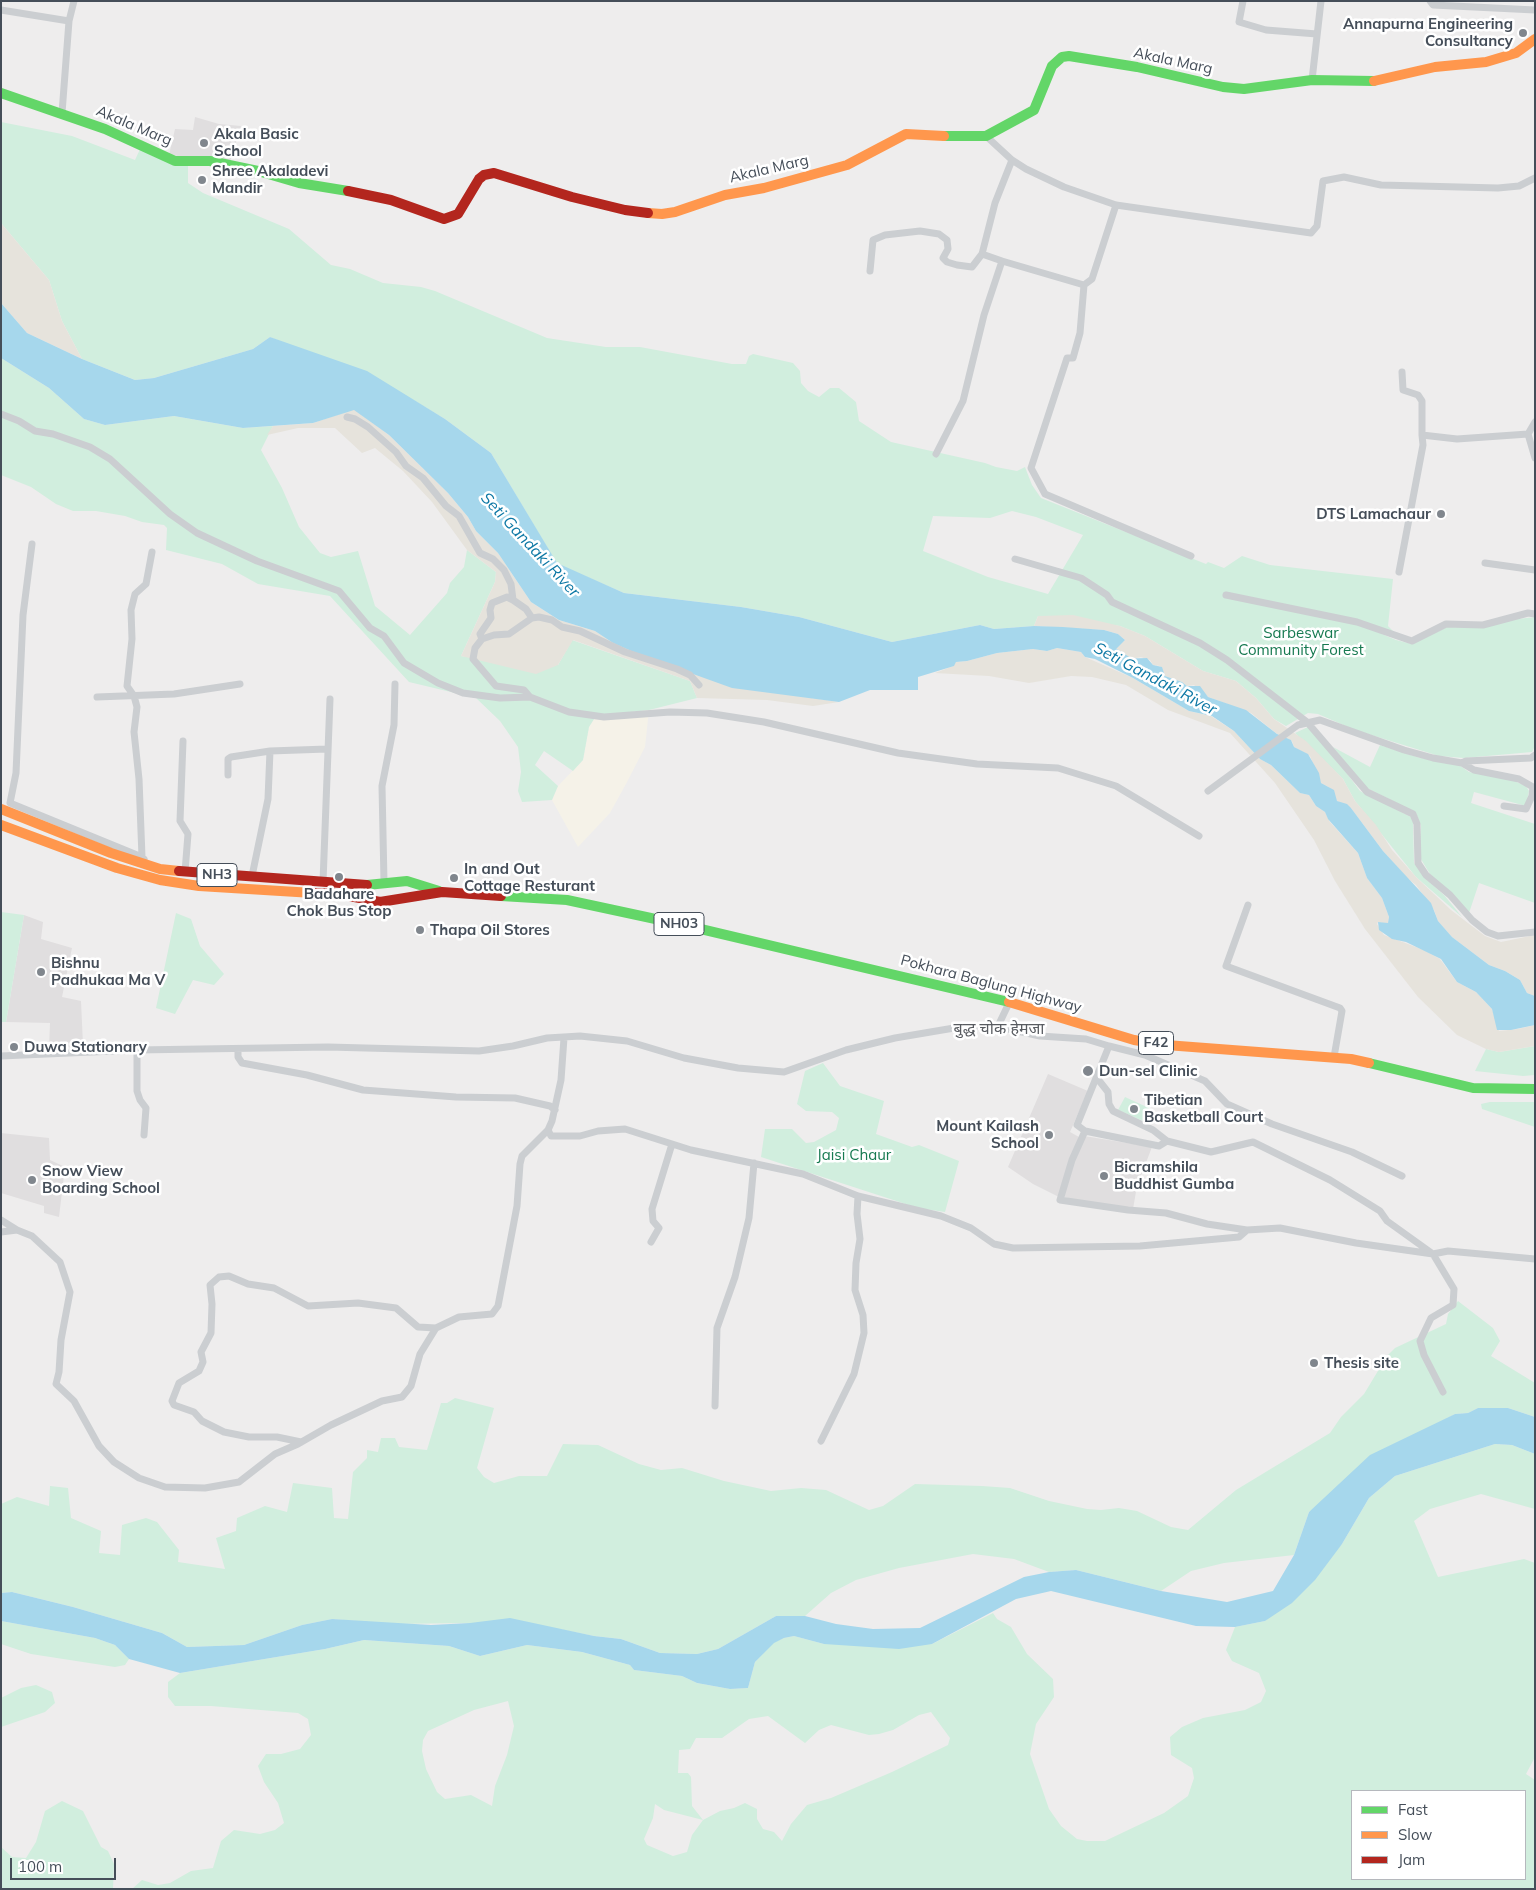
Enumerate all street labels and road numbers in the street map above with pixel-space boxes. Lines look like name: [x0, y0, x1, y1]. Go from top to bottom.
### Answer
street label: Akala Marg: [1132, 44, 1214, 78]
street label: Akala Marg: [93, 102, 175, 150]
street label: Akala Marg: [728, 151, 810, 187]
road number: NH3: [197, 864, 237, 886]
road number: NH03: [654, 912, 704, 936]
street label: Pokhara Baglung Highway: [899, 951, 1083, 1017]
road number: F42: [1138, 1032, 1174, 1054]

